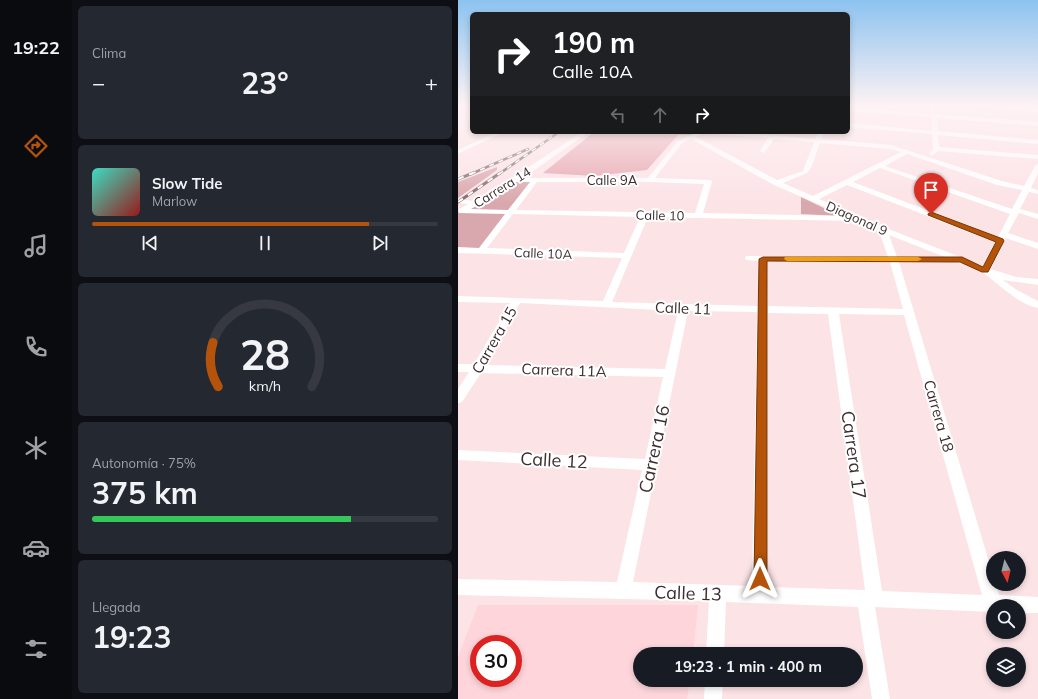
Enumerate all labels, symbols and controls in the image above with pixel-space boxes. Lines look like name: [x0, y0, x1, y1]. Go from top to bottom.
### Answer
text: 190 m: [552, 25, 635, 60]
icon: right: [486, 28, 538, 80]
text: 19:22: [12, 36, 60, 59]
text: Clima: [92, 45, 126, 61]
text: Calle 10A: [552, 60, 633, 83]
text: 23°: [241, 64, 289, 102]
text: −: [92, 69, 105, 97]
text: +: [425, 69, 438, 97]
icon: left: [607, 104, 629, 126]
icon: ahead: [649, 104, 671, 126]
icon: right: [691, 104, 713, 126]
icon: directions: [22, 132, 50, 160]
street label: Carrera 14: [470, 163, 534, 211]
street label: Calle 9A: [587, 172, 638, 188]
pin: [914, 173, 948, 214]
text: Slow Tide: [152, 174, 222, 193]
icon: arrive: [920, 179, 942, 201]
text: Marlow: [152, 193, 197, 209]
street label: Diagonal 9: [824, 197, 890, 239]
street label: Calle 10: [635, 207, 685, 223]
icon: music: [22, 232, 50, 260]
icon: previous: [139, 232, 161, 254]
icon: pause: [254, 232, 276, 254]
icon: next: [369, 232, 391, 254]
street label: Calle 10A: [514, 244, 573, 262]
street label: Calle 11: [655, 298, 711, 318]
street label: Carrera 15: [467, 303, 521, 377]
text: 28: [240, 328, 290, 380]
icon: phone: [22, 333, 50, 361]
street label: Carrera 11A: [521, 359, 607, 381]
text: km/h: [249, 377, 281, 395]
street label: Carrera 18: [920, 378, 958, 454]
street label: Carrera 16: [633, 403, 675, 495]
street label: Carrera 17: [836, 409, 872, 501]
icon: climate: [22, 434, 50, 462]
street label: Calle 12: [520, 447, 588, 473]
text: Autonomía · 75%: [92, 455, 196, 471]
text: 375 km: [92, 474, 198, 512]
icon: car: [22, 534, 50, 562]
north arrow: [986, 551, 1026, 591]
map controls: [986, 551, 1026, 687]
position arrow: [739, 558, 781, 600]
street label: Calle 13: [654, 580, 722, 606]
text: Llegada: [92, 599, 141, 615]
button: search: [986, 599, 1026, 639]
text: 19:23: [92, 618, 171, 656]
icon: filters: [22, 635, 50, 663]
speed limit sign: 30: [470, 635, 522, 687]
button: layers: [986, 647, 1026, 687]
text: 19:23 · 1 min · 400 m: [674, 657, 822, 676]

